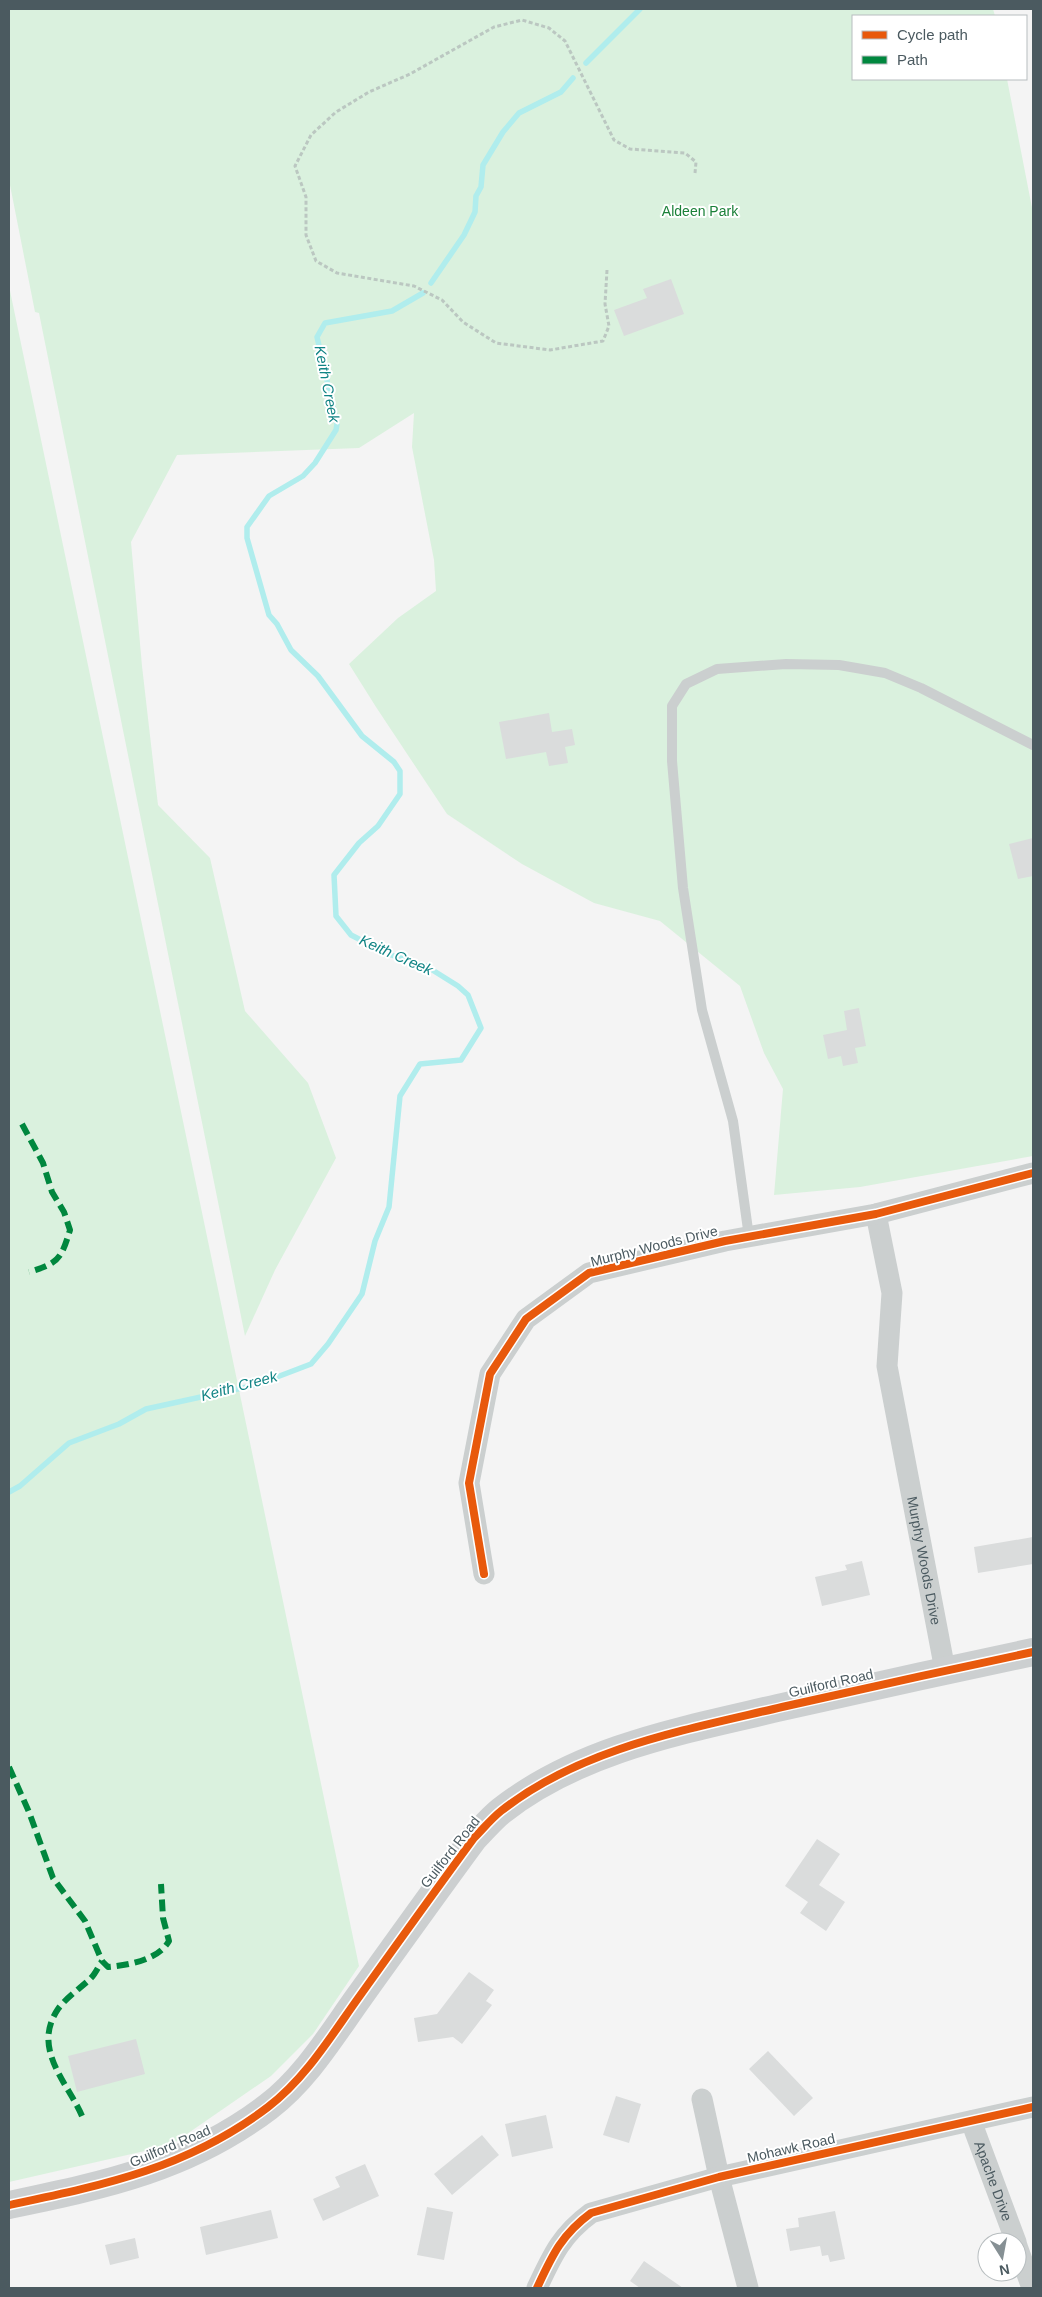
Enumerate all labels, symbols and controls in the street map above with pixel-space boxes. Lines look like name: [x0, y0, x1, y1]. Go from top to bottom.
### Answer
legend: [852, 15, 1027, 80]
text: Cycle path: [897, 26, 968, 43]
text: Path: [897, 51, 928, 68]
park label: Aldeen Park: [662, 203, 739, 219]
water label: Keith Creek: [312, 344, 344, 425]
water label: Keith Creek: [357, 931, 437, 979]
street label: Murphy Woods Drive: [589, 1222, 719, 1270]
water label: Keith Creek: [199, 1367, 280, 1404]
street label: Murphy Woods Drive: [904, 1495, 944, 1627]
street label: Guilford Road: [787, 1665, 875, 1701]
street label: Guilford Road: [417, 1813, 483, 1891]
street label: Guilford Road: [127, 2122, 213, 2170]
street label: Mohawk Road: [746, 2130, 836, 2166]
street label: Apache Drive: [971, 2139, 1016, 2223]
north arrow: [977, 2232, 1027, 2282]
text: N: [998, 2261, 1011, 2279]

